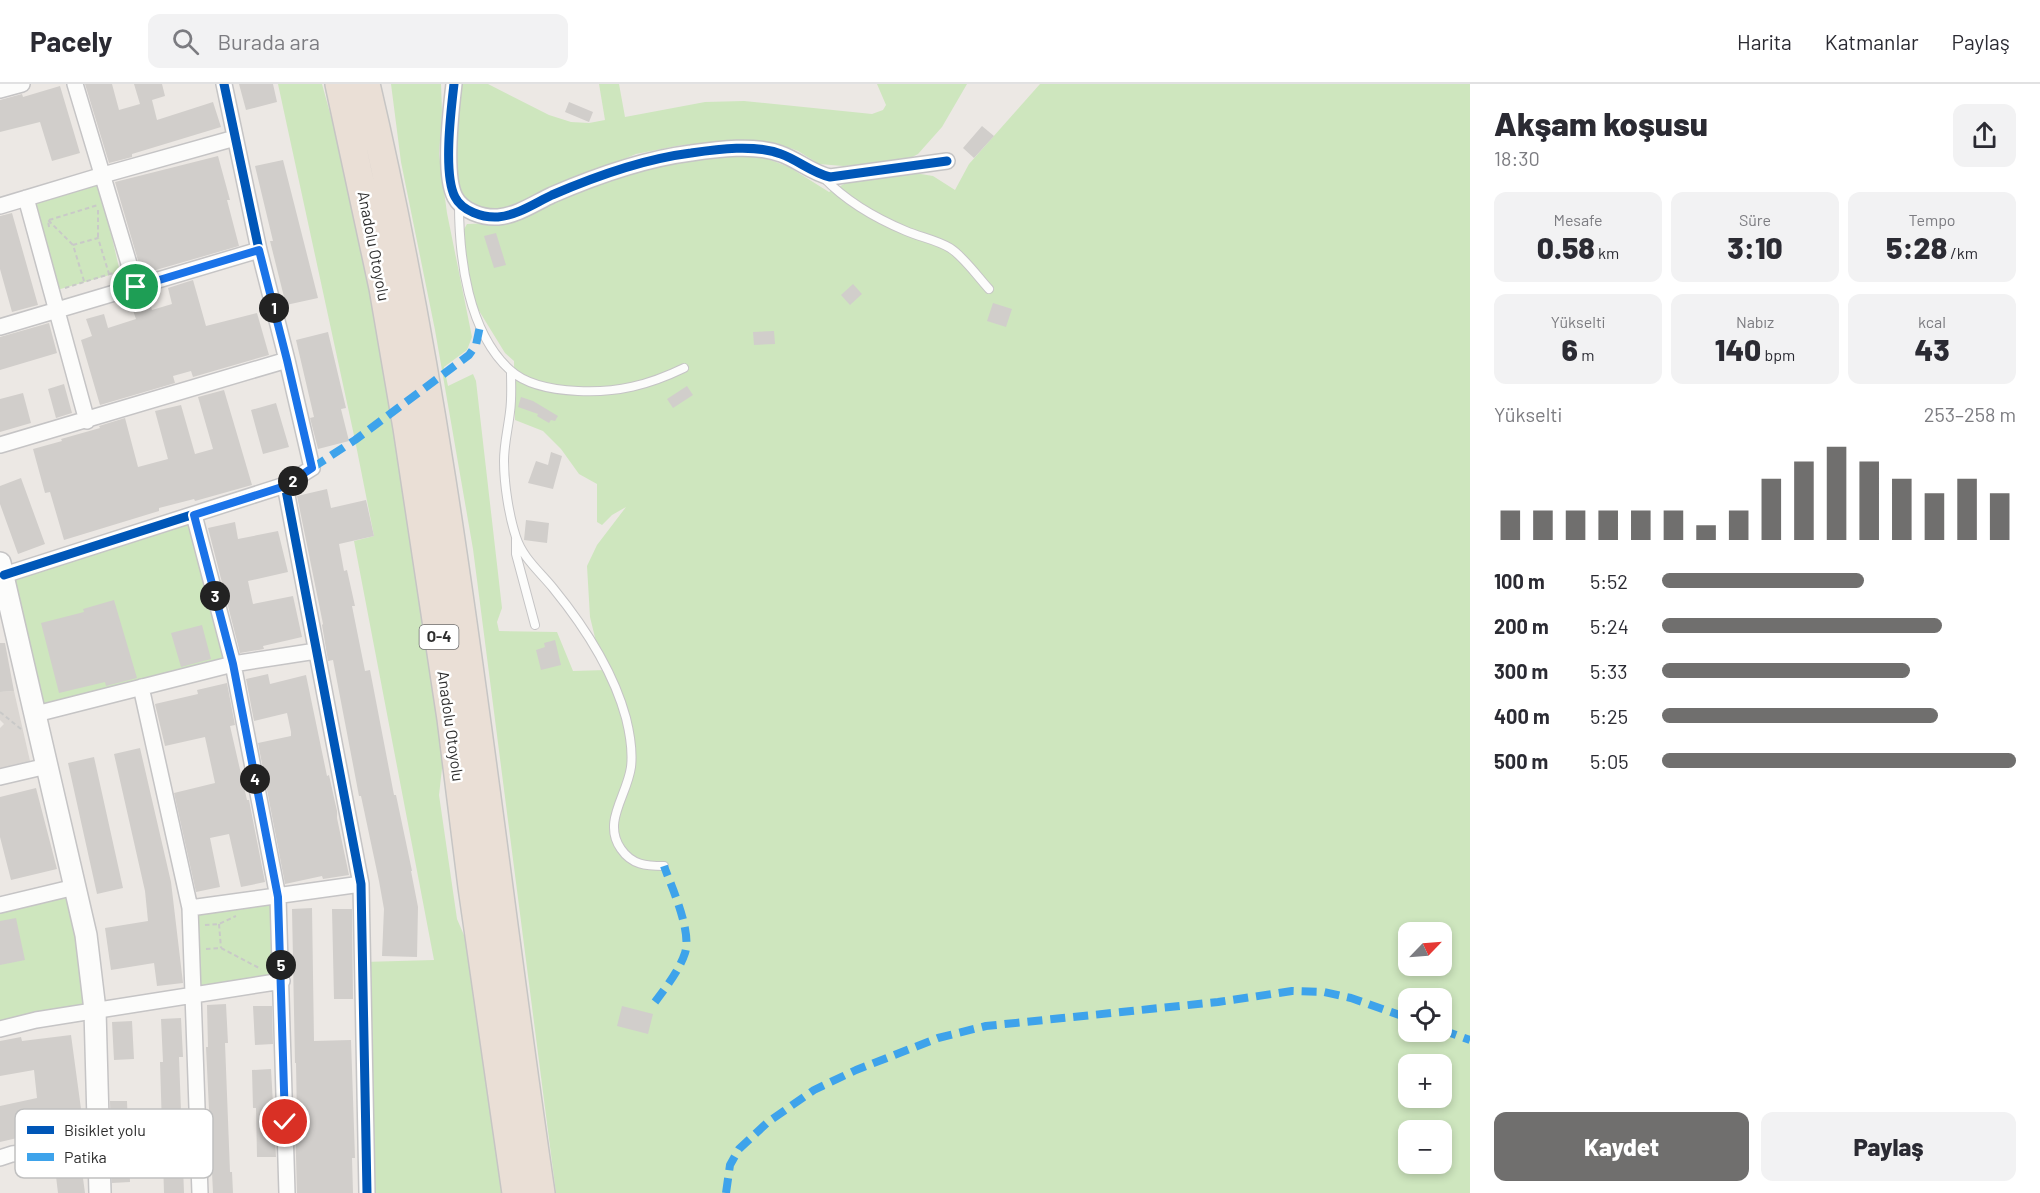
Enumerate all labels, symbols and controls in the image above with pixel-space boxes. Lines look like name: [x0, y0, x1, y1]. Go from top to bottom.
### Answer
search box: [148, 14, 568, 68]
text: Pacely: [30, 24, 112, 58]
icon: search: [169, 25, 202, 58]
text: Burada ara: [217, 28, 320, 54]
text: Harita: [1737, 29, 1792, 54]
text: Katmanlar: [1825, 29, 1919, 54]
text: Paylaş: [1952, 29, 2010, 54]
text: Akşam koşusu: [1494, 103, 1708, 143]
button: share: [1953, 104, 2016, 167]
text: 18:30: [1494, 146, 1540, 170]
street label: Anadolu Otoyolu: [355, 189, 394, 302]
text: Mesafe: [1553, 210, 1603, 229]
text: Süre: [1739, 210, 1771, 229]
text: Tempo: [1908, 210, 1956, 229]
text: 0.58: [1537, 229, 1595, 265]
text: 3:10: [1727, 229, 1783, 265]
text: 5:28: [1886, 229, 1947, 265]
text: km: [1595, 243, 1619, 262]
text: /km: [1947, 243, 1978, 262]
pin: [110, 261, 161, 312]
icon: arrive: [119, 270, 152, 303]
pin: 1: [259, 293, 289, 323]
text: 1: [271, 298, 277, 317]
text: Yükselti: [1551, 312, 1605, 331]
text: Nabız: [1736, 312, 1774, 331]
text: kcal: [1918, 312, 1946, 331]
text: 6: [1562, 331, 1578, 367]
text: 140: [1715, 331, 1761, 367]
text: 43: [1914, 331, 1950, 367]
text: m: [1578, 345, 1594, 364]
text: bpm: [1761, 345, 1795, 364]
text: Yükselti: [1494, 402, 1562, 426]
text: 253–258 m: [1924, 402, 2016, 426]
pin: 2: [278, 466, 308, 496]
text: 2: [289, 471, 297, 490]
text: 100 m: [1494, 569, 1545, 593]
text: 5:52: [1590, 569, 1628, 593]
pin: 3: [200, 581, 230, 611]
text: 3: [211, 586, 219, 605]
text: 200 m: [1494, 614, 1549, 638]
text: 5:24: [1590, 614, 1629, 638]
road number: O-4: [420, 625, 458, 649]
text: 300 m: [1494, 659, 1548, 683]
text: 5:33: [1590, 659, 1628, 683]
street label: Anadolu Otoyolu: [434, 669, 469, 782]
text: 400 m: [1494, 704, 1550, 728]
text: 5:25: [1590, 704, 1628, 728]
text: 500 m: [1494, 749, 1548, 773]
text: 5:05: [1590, 749, 1629, 773]
pin: 4: [240, 764, 270, 794]
text: 4: [250, 769, 260, 788]
north arrow: [1398, 922, 1452, 976]
map controls: [1398, 922, 1452, 1174]
pin: 5: [266, 950, 296, 980]
text: 5: [277, 955, 285, 974]
button: locate: [1398, 988, 1452, 1042]
button: +: [1398, 1054, 1452, 1108]
pin: [259, 1096, 310, 1147]
icon: check: [268, 1105, 301, 1138]
legend: [15, 1109, 213, 1178]
button: Kaydet: [1494, 1112, 1749, 1181]
button: Paylaş: [1761, 1112, 2016, 1181]
text: Bisiklet yolu: [64, 1120, 146, 1139]
button: −: [1398, 1120, 1452, 1174]
text: Patika: [64, 1147, 107, 1166]

